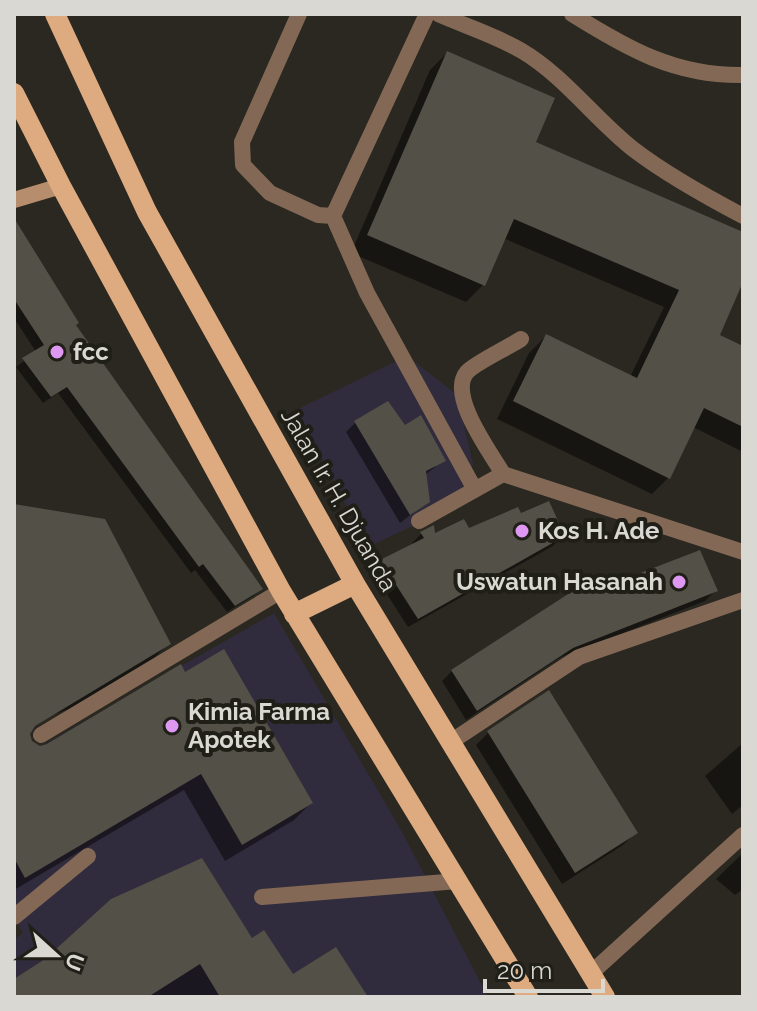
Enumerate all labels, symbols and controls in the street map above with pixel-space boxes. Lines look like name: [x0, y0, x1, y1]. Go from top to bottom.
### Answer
place label: fcc: [73, 337, 109, 366]
marker: fcc: [48, 343, 66, 361]
street label: Jalan Ir. H. Djuanda: [275, 403, 404, 597]
place label: Kos H. Ade: [538, 516, 659, 545]
marker: Kos H. Ade: [513, 522, 531, 540]
place label: Uswatun Hasanah: [456, 567, 663, 596]
marker: Uswatun Hasanah: [670, 573, 688, 591]
place label: Kimia Farma Apotek: [188, 697, 330, 754]
marker: Kimia Farma Apotek: [163, 717, 181, 735]
north arrow: [16, 915, 96, 995]
scale bar: [485, 943, 603, 993]
text: U: [60, 950, 90, 975]
text: 20 m: [497, 956, 552, 985]

